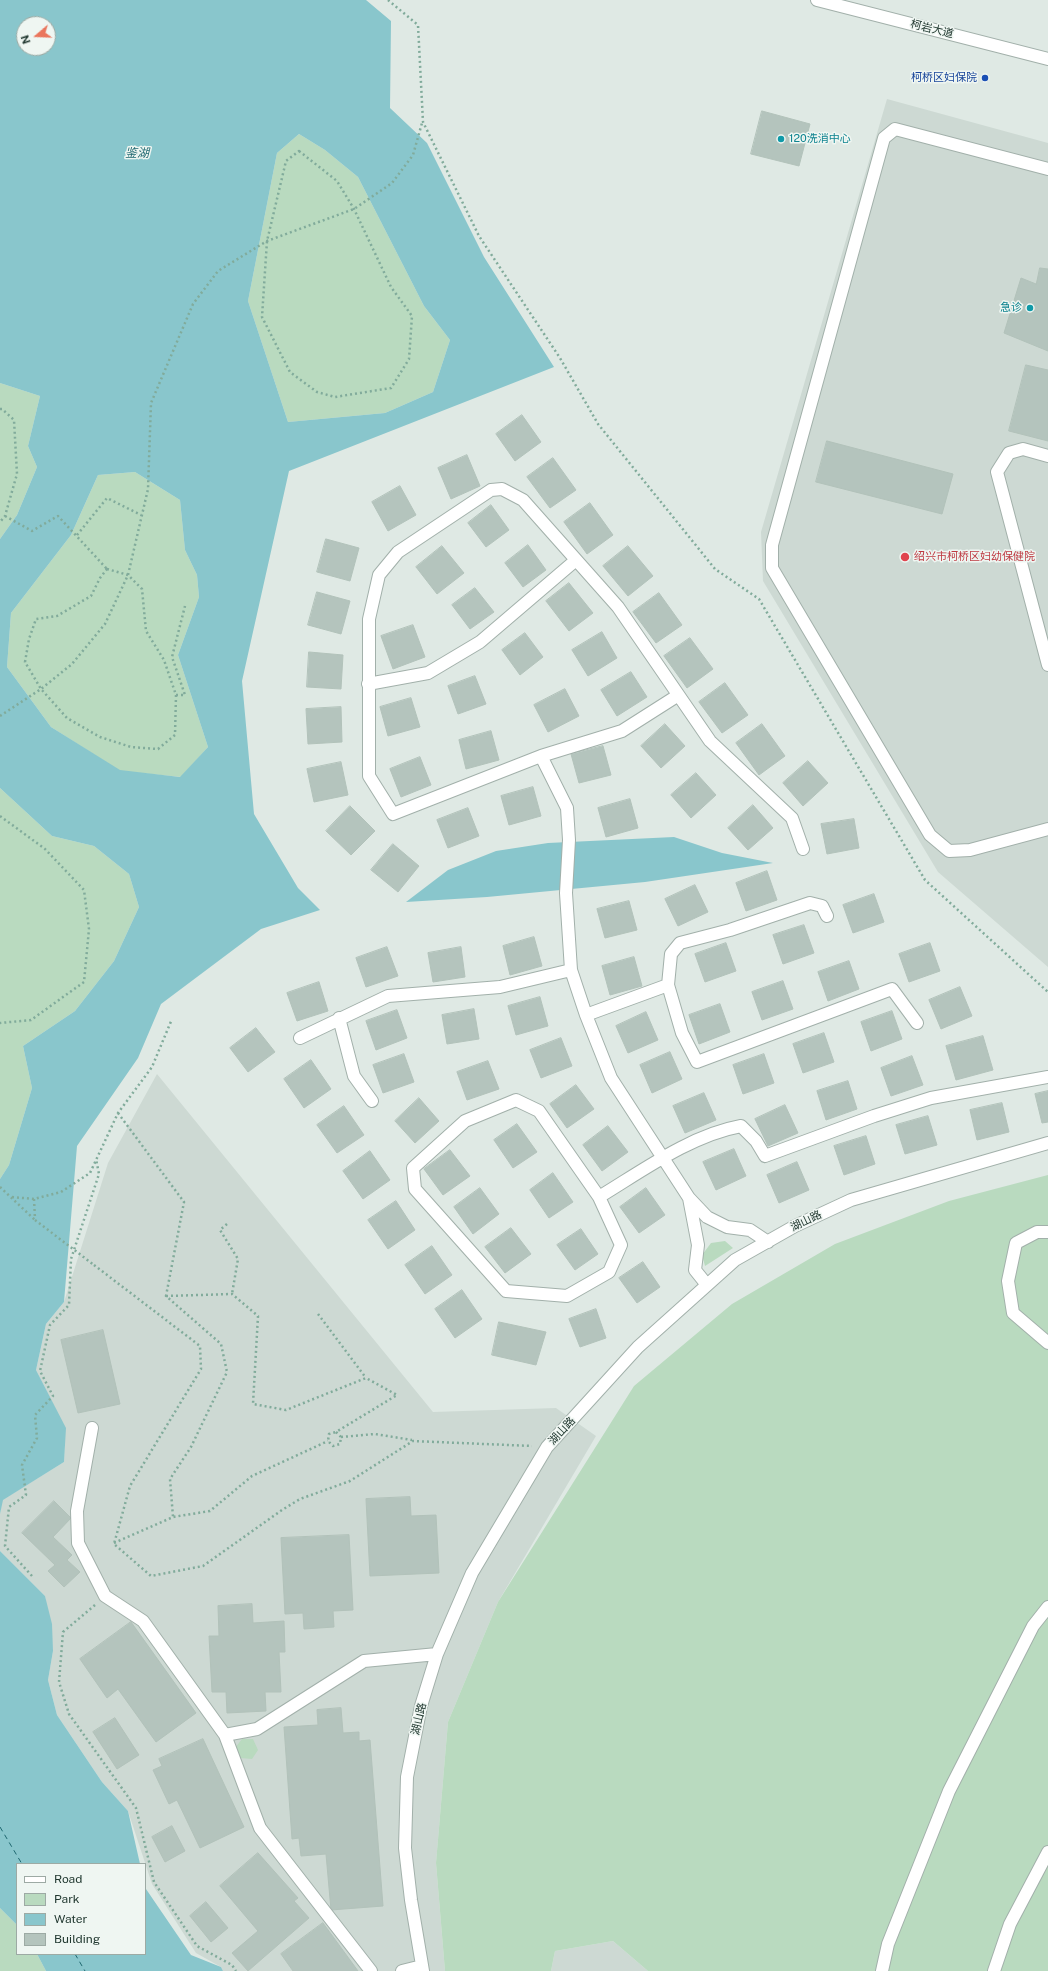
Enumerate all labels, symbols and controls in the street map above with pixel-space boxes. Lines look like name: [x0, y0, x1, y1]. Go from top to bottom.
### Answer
north arrow: [16, 16, 56, 56]
street label: 柯岩大道: [909, 17, 955, 41]
text: N: [19, 34, 33, 46]
place label: 柯桥区妇保院: [911, 71, 977, 85]
marker: 柯桥区妇保院: [980, 73, 990, 83]
place label: 120洗消中心: [789, 132, 851, 146]
marker: 120洗消中心: [776, 134, 786, 144]
water label: 鉴湖: [125, 146, 149, 160]
place label: 急诊: [1000, 301, 1022, 315]
marker: 急诊: [1025, 303, 1035, 313]
place label: 绍兴市柯桥区妇幼保健院: [914, 550, 1035, 564]
marker: 绍兴市柯桥区妇幼保健院: [899, 551, 911, 563]
street label: 湖山路: [788, 1208, 824, 1234]
street label: 湖山路: [546, 1414, 578, 1448]
street label: 湖山路: [409, 1701, 429, 1737]
legend: [16, 1863, 146, 1955]
text: Road: [54, 1872, 82, 1886]
text: Park: [54, 1892, 80, 1906]
text: Water: [54, 1912, 87, 1926]
text: Building: [54, 1932, 100, 1946]

